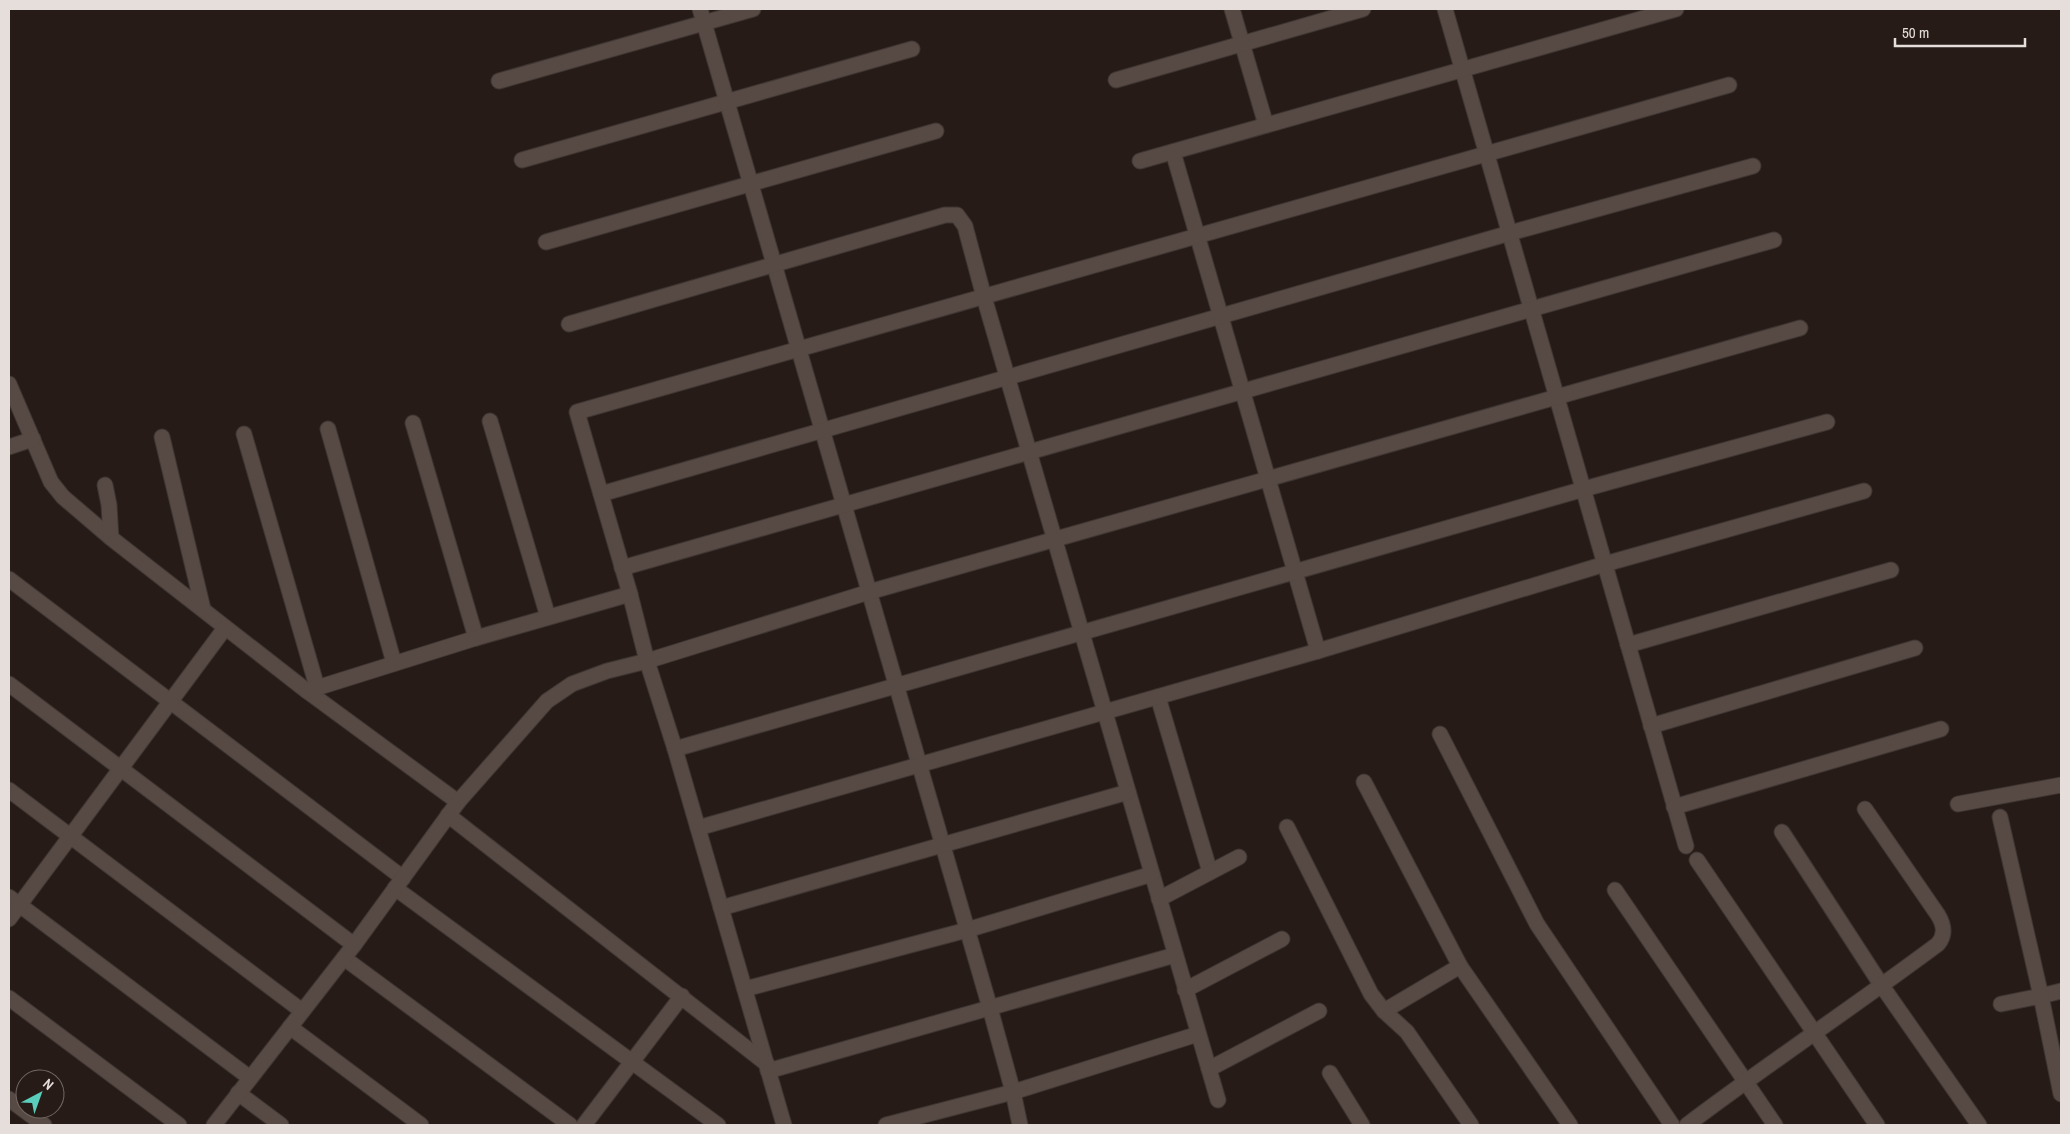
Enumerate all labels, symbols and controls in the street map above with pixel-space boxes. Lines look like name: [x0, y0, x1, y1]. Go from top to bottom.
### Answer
scale bar: [1895, 15, 2025, 47]
text: 50 m: [1902, 22, 1929, 43]
north arrow: [15, 1069, 65, 1119]
text: N: [39, 1075, 58, 1094]

